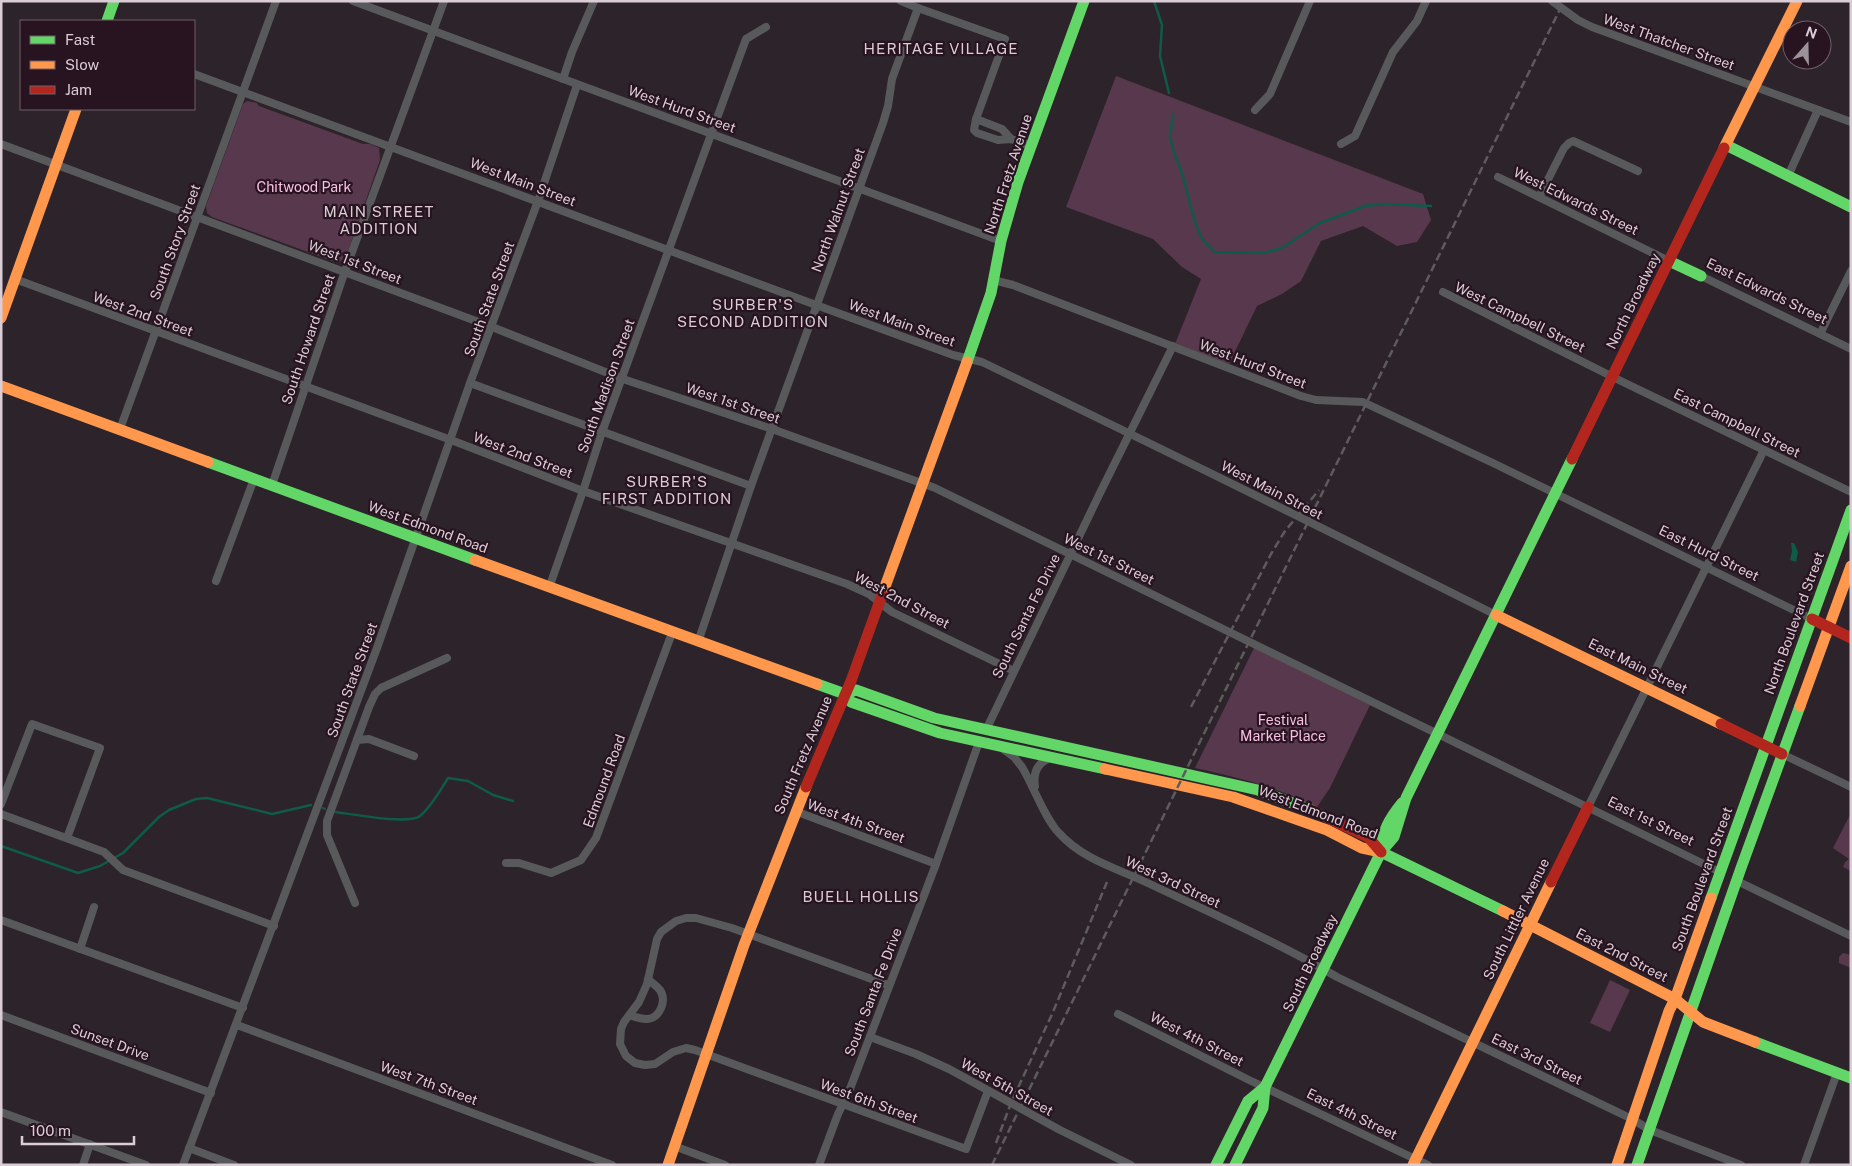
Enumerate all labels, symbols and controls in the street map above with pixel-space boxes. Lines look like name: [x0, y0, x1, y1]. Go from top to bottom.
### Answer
street label: West Thatcher Street: [1601, 11, 1737, 73]
legend: [20, 20, 195, 110]
north arrow: [1782, 20, 1832, 70]
text: N: [1804, 23, 1819, 42]
text: Fast: [65, 31, 95, 48]
district label: HERITAGE VILLAGE: [864, 40, 1018, 57]
text: Slow: [65, 56, 100, 73]
text: Jam: [65, 81, 92, 98]
street label: West Hurd Street: [626, 82, 738, 136]
street label: North Fretz Avenue: [981, 112, 1035, 236]
street label: North Walnut Street: [808, 146, 868, 274]
street label: West Main Street: [468, 154, 578, 210]
street label: West Edwards Street: [1511, 164, 1641, 238]
park label: Chitwood Park: [257, 179, 352, 195]
street label: South Story Street: [147, 182, 203, 302]
district label: MAIN STREET ADDITION: [324, 203, 434, 237]
street label: West 1st Street: [306, 237, 404, 287]
street label: South State Street: [461, 239, 517, 359]
street label: North Broadway: [1603, 250, 1663, 352]
street label: East Edwards Street: [1704, 255, 1830, 327]
street label: South Howard Street: [278, 271, 338, 407]
street label: West Campbell Street: [1452, 278, 1588, 356]
street label: West 2nd Street: [91, 288, 195, 340]
district label: SURBER'S SECOND ADDITION: [677, 296, 829, 330]
street label: West Main Street: [846, 296, 958, 350]
street label: South Madison Street: [574, 317, 638, 455]
street label: West Hurd Street: [1197, 336, 1309, 392]
street label: West 1st Street: [684, 379, 782, 427]
street label: East Campbell Street: [1671, 385, 1803, 461]
street label: West 2nd Street: [471, 429, 575, 481]
street label: West Main Street: [1218, 457, 1326, 523]
district label: SURBER'S FIRST ADDITION: [602, 473, 732, 507]
street label: West Edmond Road: [366, 498, 490, 556]
street label: East Hurd Street: [1657, 522, 1761, 584]
street label: West 1st Street: [1061, 530, 1157, 588]
street label: North Boulevard Street: [1761, 550, 1827, 696]
street label: South Santa Fe Drive: [989, 551, 1063, 681]
street label: West 2nd Street: [852, 568, 952, 632]
street label: South State Street: [324, 620, 380, 740]
street label: East Main Street: [1586, 635, 1690, 697]
street label: South Fretz Avenue: [771, 693, 835, 817]
park label: Festival Market Place: [1240, 712, 1326, 744]
street label: Edmound Road: [580, 732, 628, 830]
street label: West Edmond Road: [1256, 782, 1380, 842]
street label: East 1st Street: [1605, 793, 1697, 849]
street label: West 4th Street: [805, 796, 907, 846]
street label: South Boulevard Street: [1668, 805, 1736, 953]
street label: West 3rd Street: [1123, 853, 1223, 911]
street label: South Littler Avenue: [1480, 856, 1552, 982]
district label: BUELL HOLLIS: [802, 888, 920, 905]
street label: South Broadway: [1279, 911, 1341, 1014]
street label: South Santa Fe Drive: [841, 925, 905, 1059]
street label: East 2nd Street: [1573, 925, 1671, 985]
street label: West 4th Street: [1147, 1008, 1247, 1070]
street label: Sunset Drive: [68, 1020, 152, 1064]
street label: East 3rd Street: [1489, 1030, 1585, 1088]
street label: West 5th Street: [958, 1055, 1056, 1119]
street label: West 7th Street: [378, 1058, 480, 1108]
street label: West 6th Street: [818, 1076, 920, 1126]
street label: East 4th Street: [1304, 1085, 1400, 1143]
scale bar: [22, 1114, 135, 1146]
text: 100 m: [30, 1122, 71, 1139]

